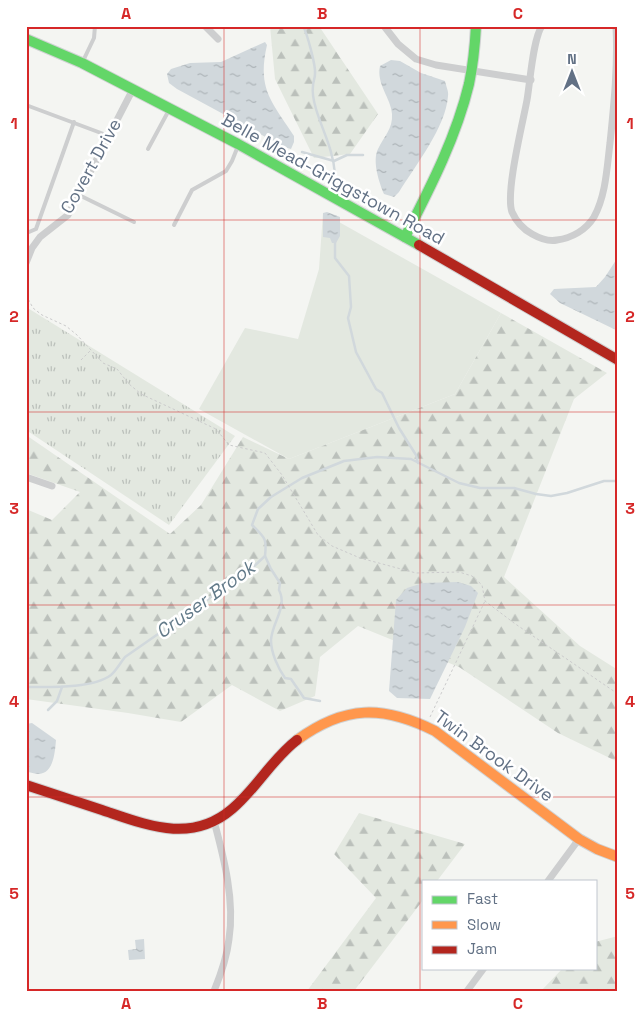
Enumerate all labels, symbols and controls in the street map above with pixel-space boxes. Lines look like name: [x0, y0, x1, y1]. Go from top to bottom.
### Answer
text: A: [121, 3, 131, 24]
text: B: [317, 3, 327, 24]
text: C: [513, 3, 523, 24]
north arrow: [546, 48, 596, 98]
text: N: [567, 50, 577, 68]
street label: Belle Mead-Griggstown Road: [218, 108, 449, 250]
text: 1: [10, 113, 18, 134]
text: 1: [626, 113, 634, 134]
street label: Covert Drive: [55, 114, 126, 217]
text: 2: [9, 306, 19, 327]
text: 2: [625, 306, 635, 327]
text: 3: [9, 498, 19, 519]
text: 3: [625, 498, 635, 519]
water label: Cruser Brook: [150, 553, 262, 644]
text: 4: [9, 691, 19, 712]
text: 4: [625, 691, 635, 712]
street label: Twin Brook Drive: [430, 705, 558, 807]
legend: [422, 880, 596, 970]
text: 5: [9, 883, 19, 904]
text: 5: [625, 883, 635, 904]
text: Fast: [467, 889, 498, 908]
text: Slow: [467, 915, 501, 934]
text: Jam: [467, 939, 497, 958]
text: A: [121, 993, 131, 1014]
text: B: [317, 993, 327, 1014]
text: C: [513, 993, 523, 1014]

